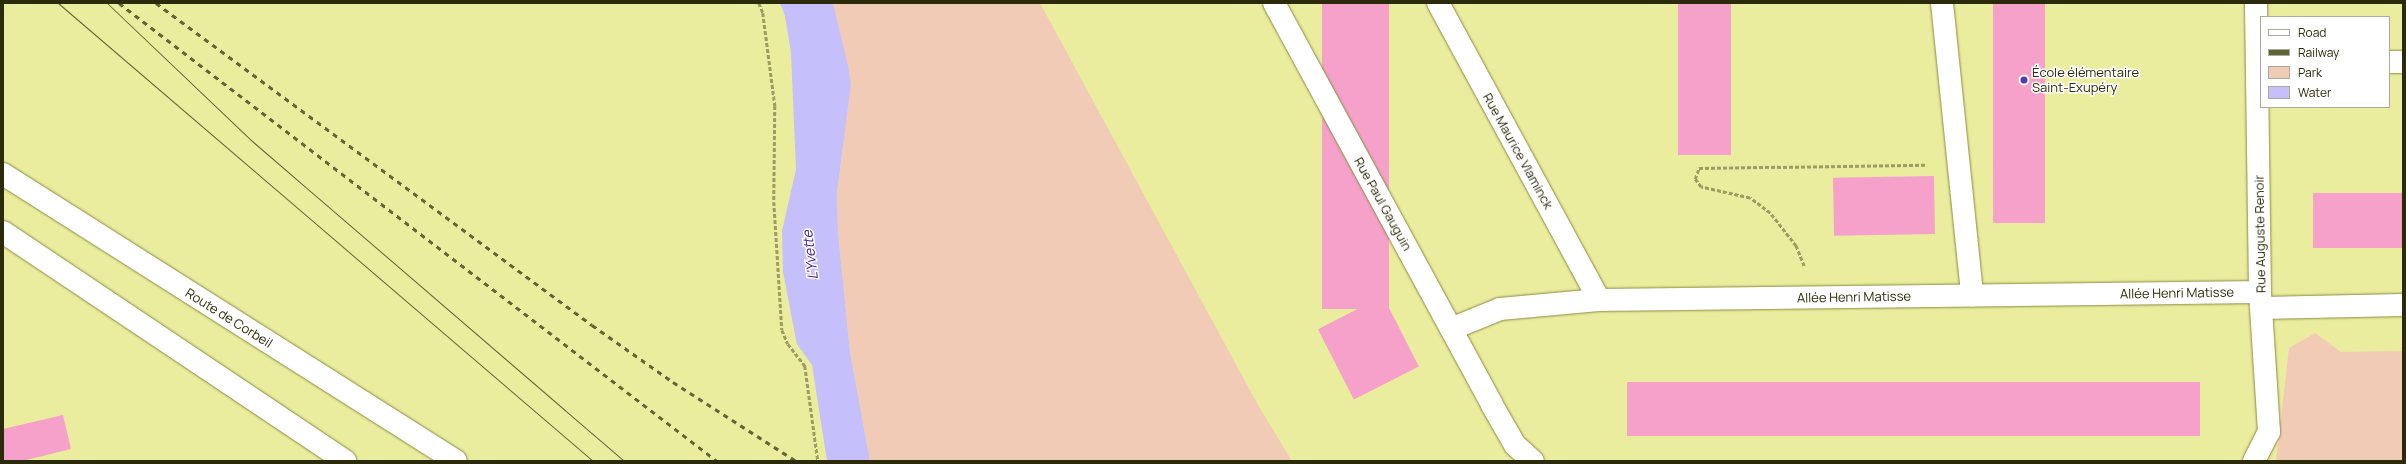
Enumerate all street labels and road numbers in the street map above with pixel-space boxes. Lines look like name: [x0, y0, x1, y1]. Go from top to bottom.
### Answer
street label: Rue Maurice Vlaminck: [1480, 90, 1556, 212]
street label: Rue Paul Gauguin: [1351, 155, 1415, 253]
street label: Rue Auguste Renoir: [2251, 175, 2269, 293]
street label: Allée Henri Matisse: [2120, 284, 2234, 302]
street label: Route de Corbeil: [183, 285, 275, 351]
street label: Allée Henri Matisse: [1797, 288, 1911, 306]

